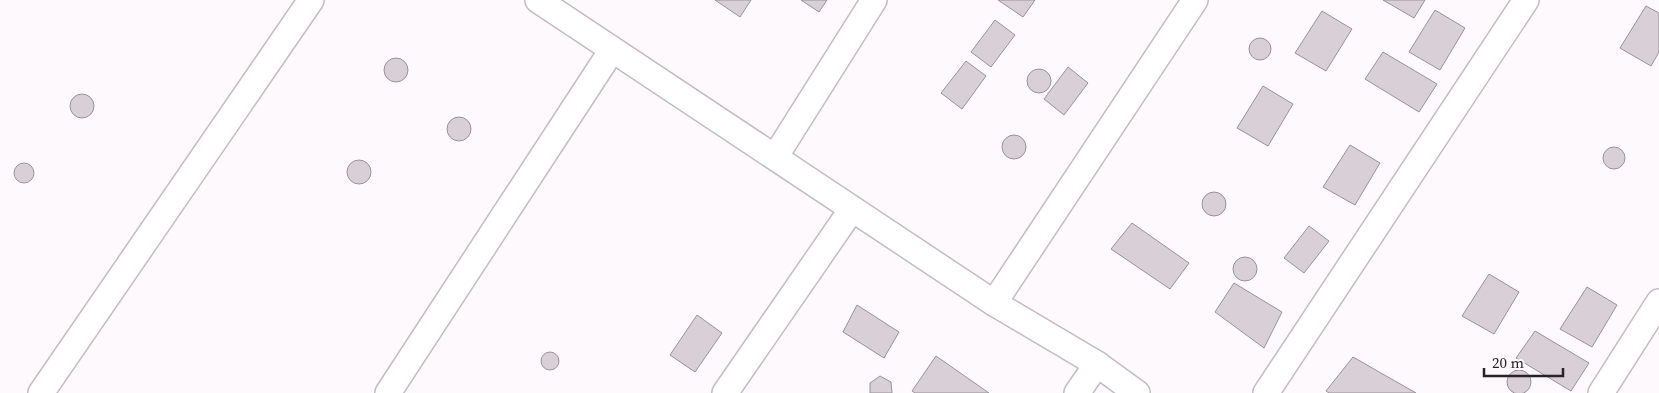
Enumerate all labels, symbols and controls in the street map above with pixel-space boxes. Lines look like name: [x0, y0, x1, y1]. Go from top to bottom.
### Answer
scale bar: [1484, 346, 1563, 378]
text: 20 m: [1492, 352, 1524, 373]

